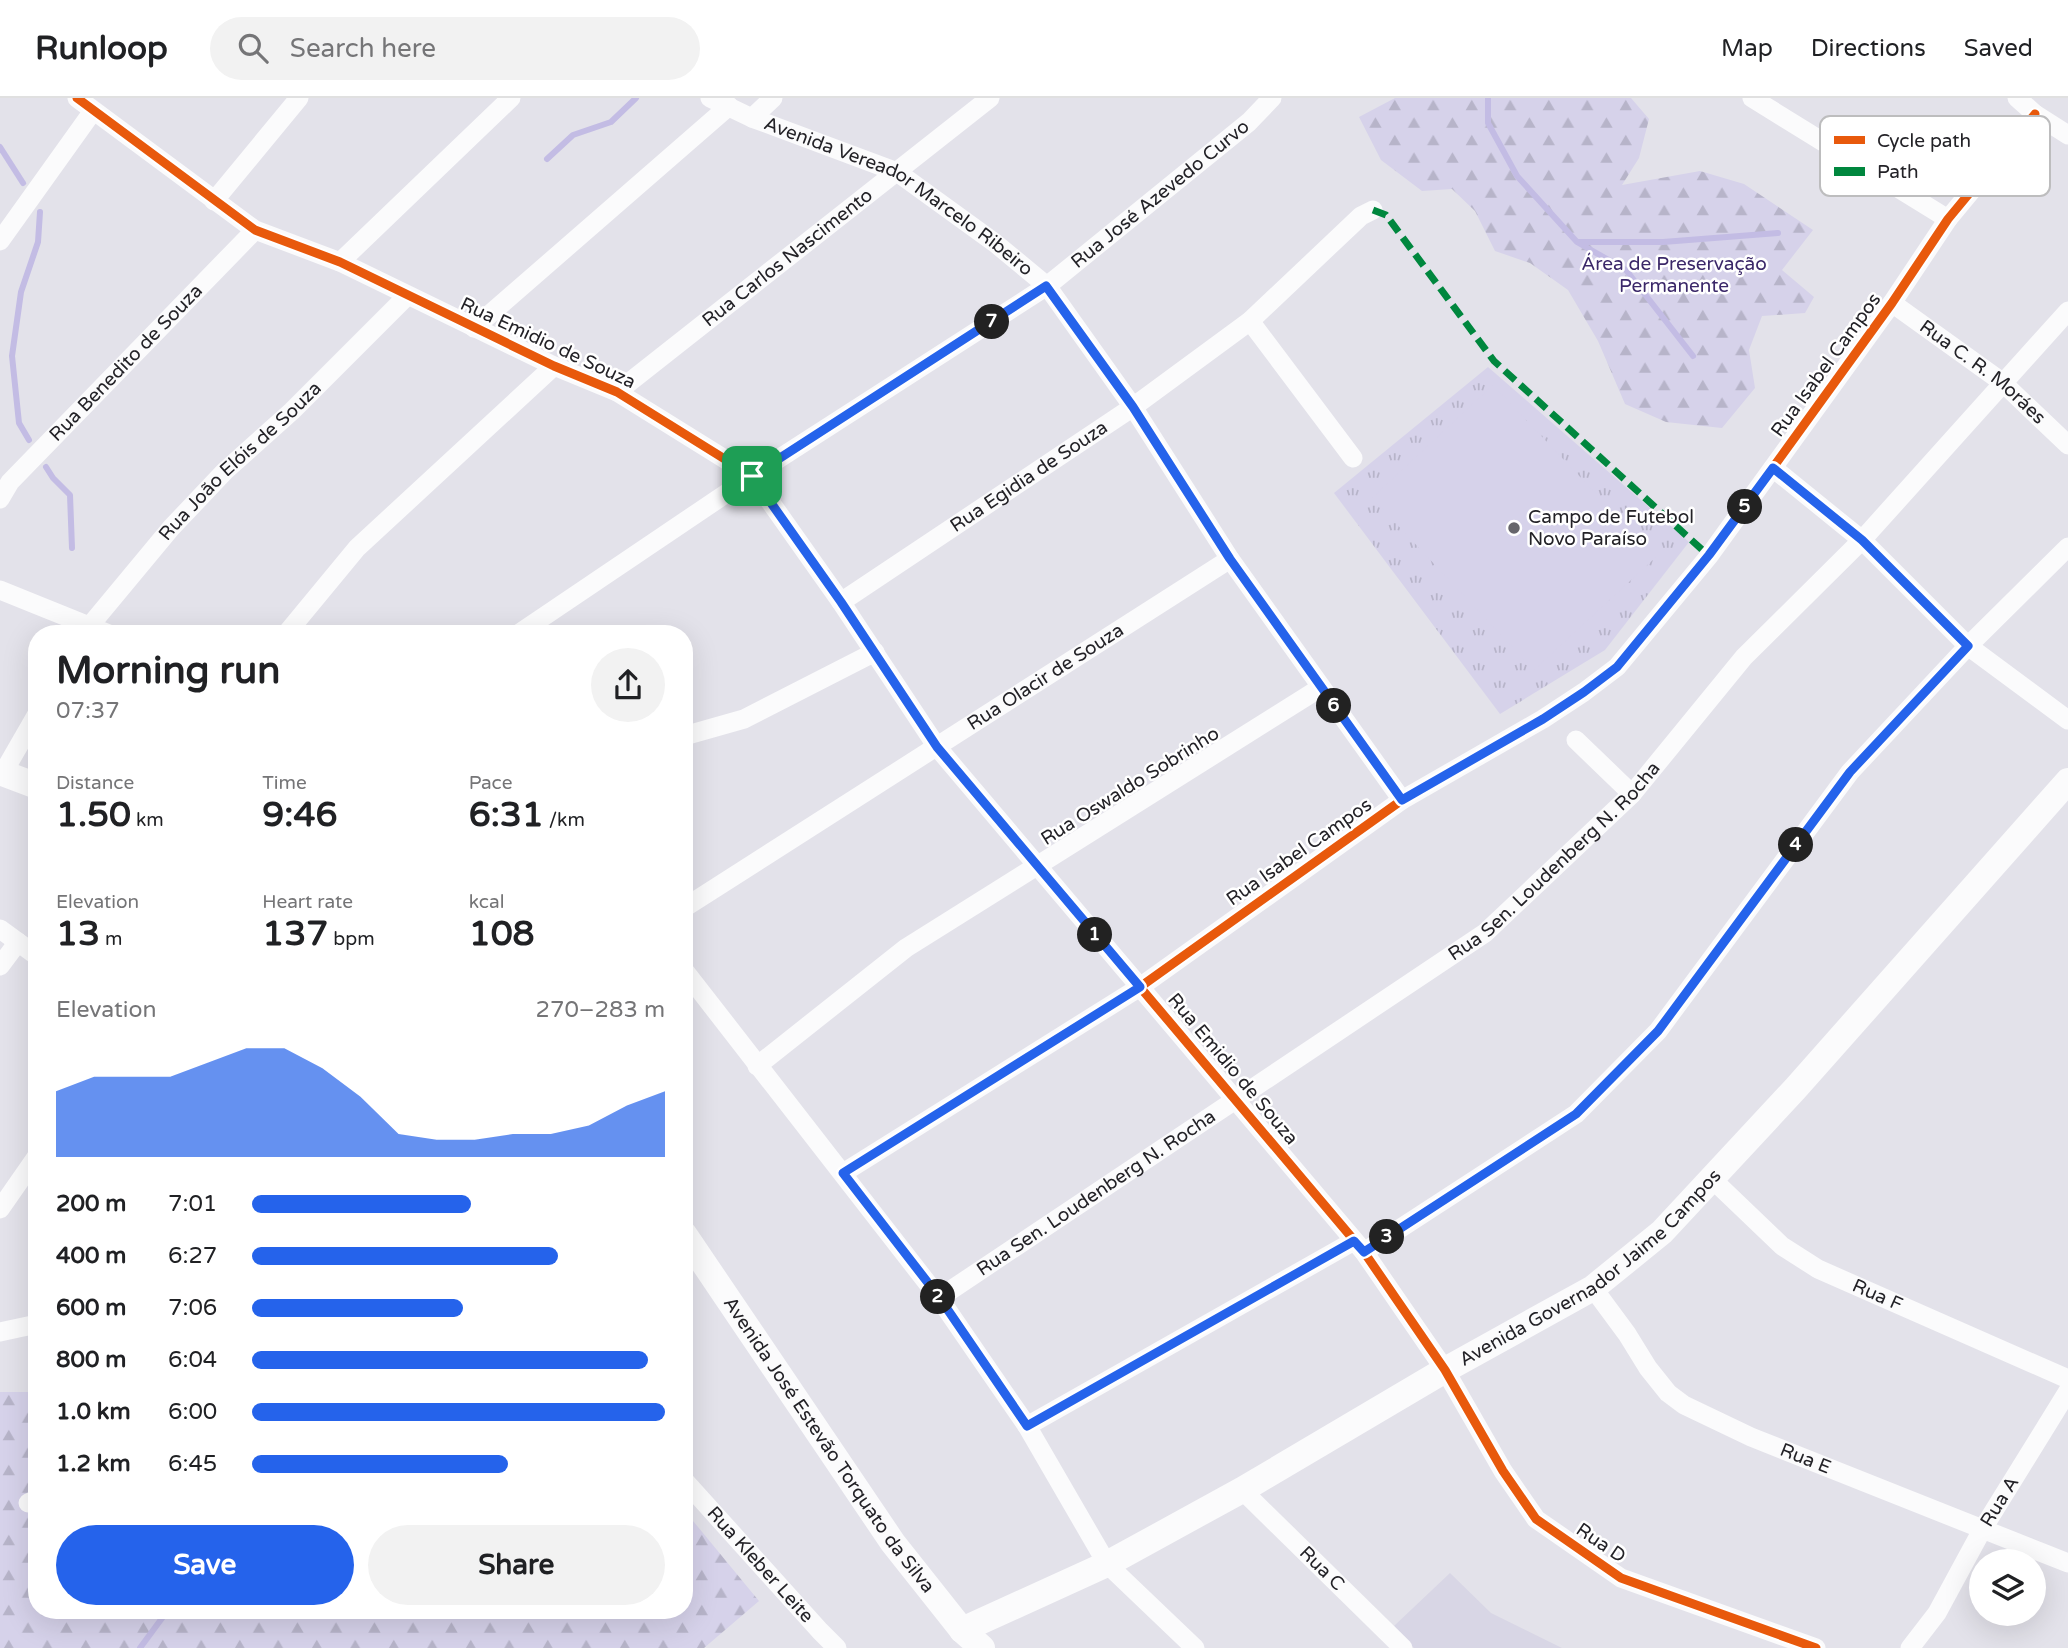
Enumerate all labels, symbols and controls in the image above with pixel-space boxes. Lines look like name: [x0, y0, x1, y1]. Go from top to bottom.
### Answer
search box: [210, 17, 700, 80]
text: Runloop: [35, 29, 168, 68]
icon: search: [234, 29, 272, 67]
text: Search here: [290, 33, 436, 64]
text: Map: [1721, 34, 1773, 63]
text: Directions: [1811, 34, 1926, 63]
text: Saved: [1964, 34, 2033, 63]
street label: Avenida Vereador Marcelo Ribeiro: [761, 112, 1037, 281]
street label: Rua José Azevedo Curvo: [1067, 115, 1254, 273]
legend: [1820, 116, 2050, 196]
text: Cycle path: [1877, 130, 1971, 152]
text: Path: [1877, 161, 1919, 183]
street label: Rua Carlos Nascimento: [698, 184, 877, 331]
park label: Área de Preservação Permanente: [1581, 252, 1767, 297]
street label: Rua Benedito de Souza: [45, 280, 207, 446]
street label: Rua Isabel Campos: [1767, 289, 1885, 441]
street label: Rua Emidio de Souza: [457, 293, 639, 393]
pin: 7: [974, 304, 1010, 340]
text: 7: [986, 310, 997, 332]
street label: Rua C. R. Moráes: [1915, 315, 2050, 429]
street label: Rua João Elóis de Souza: [154, 377, 326, 545]
street label: Rua Egidia de Souza: [946, 416, 1112, 537]
pin: [722, 446, 782, 506]
icon: arrive: [733, 457, 771, 495]
pin: 5: [1728, 490, 1762, 524]
text: 5: [1739, 495, 1750, 517]
place label: Campo de Futebol Novo Paraíso: [1528, 506, 1694, 550]
marker: Campo de Futebol Novo Paraíso: [1506, 520, 1522, 536]
street label: Rua Olacir de Souza: [963, 619, 1128, 735]
text: Morning run: [56, 648, 280, 694]
button: share: [591, 648, 665, 722]
pin: 6: [1316, 688, 1352, 724]
text: 6: [1328, 694, 1339, 716]
text: 07:37: [56, 697, 120, 725]
street label: Rua Oswaldo Sobrinho: [1037, 722, 1223, 850]
street label: Rua Sen. Loudenberg N. Rocha: [1444, 757, 1665, 966]
text: Distance: [56, 772, 134, 794]
text: Time: [262, 772, 307, 794]
text: Pace: [469, 772, 512, 794]
text: 1.50: [56, 794, 131, 836]
text: 9:46: [262, 794, 337, 836]
text: 6:31: [469, 794, 544, 836]
street label: Rua Isabel Campos: [1222, 794, 1376, 910]
text: km: [131, 809, 164, 831]
text: /km: [544, 809, 585, 831]
pin: 4: [1778, 828, 1814, 862]
text: 4: [1790, 833, 1801, 855]
text: Elevation: [56, 891, 139, 913]
text: Heart rate: [262, 891, 353, 913]
text: kcal: [469, 891, 504, 913]
text: 13: [56, 913, 100, 955]
text: 137: [262, 913, 328, 955]
text: 108: [469, 913, 535, 955]
pin: 1: [1078, 918, 1112, 952]
text: 1: [1089, 923, 1100, 945]
text: m: [100, 928, 122, 950]
text: bpm: [328, 928, 375, 950]
street label: Rua Emidio de Souza: [1163, 989, 1303, 1149]
text: Elevation: [56, 996, 157, 1024]
text: 270–283 m: [536, 996, 665, 1024]
street label: Rua Sen. Loudenberg N. Rocha: [973, 1105, 1220, 1281]
street label: Avenida Governador Jaime Campos: [1456, 1165, 1726, 1371]
text: 200 m: [56, 1190, 126, 1218]
text: 7:01: [168, 1190, 217, 1218]
pin: 3: [1370, 1220, 1404, 1254]
text: 3: [1381, 1225, 1392, 1247]
text: 400 m: [56, 1242, 126, 1270]
text: 6:27: [168, 1242, 217, 1270]
street label: Rua F: [1849, 1275, 1906, 1316]
pin: 2: [920, 1280, 956, 1314]
text: 2: [932, 1285, 943, 1307]
street label: Avenida José Estevão Torquato da Silva: [719, 1293, 939, 1597]
text: 600 m: [56, 1294, 126, 1322]
text: 7:06: [168, 1294, 217, 1322]
text: 800 m: [56, 1346, 126, 1374]
text: 6:04: [168, 1346, 217, 1374]
text: 1.0 km: [56, 1398, 131, 1426]
text: 6:00: [168, 1398, 217, 1426]
street label: Rua E: [1777, 1439, 1834, 1479]
text: 1.2 km: [56, 1450, 131, 1478]
text: 6:45: [168, 1450, 217, 1478]
street label: Rua A: [1976, 1472, 2023, 1531]
street label: Rua Kleber Leite: [702, 1502, 818, 1627]
street label: Rua D: [1572, 1519, 1630, 1567]
button: Save: [56, 1525, 354, 1605]
button: Share: [368, 1525, 665, 1605]
street label: Rua C: [1295, 1542, 1349, 1595]
map controls: [1969, 1549, 2046, 1626]
button: layers: [1969, 1549, 2046, 1626]

